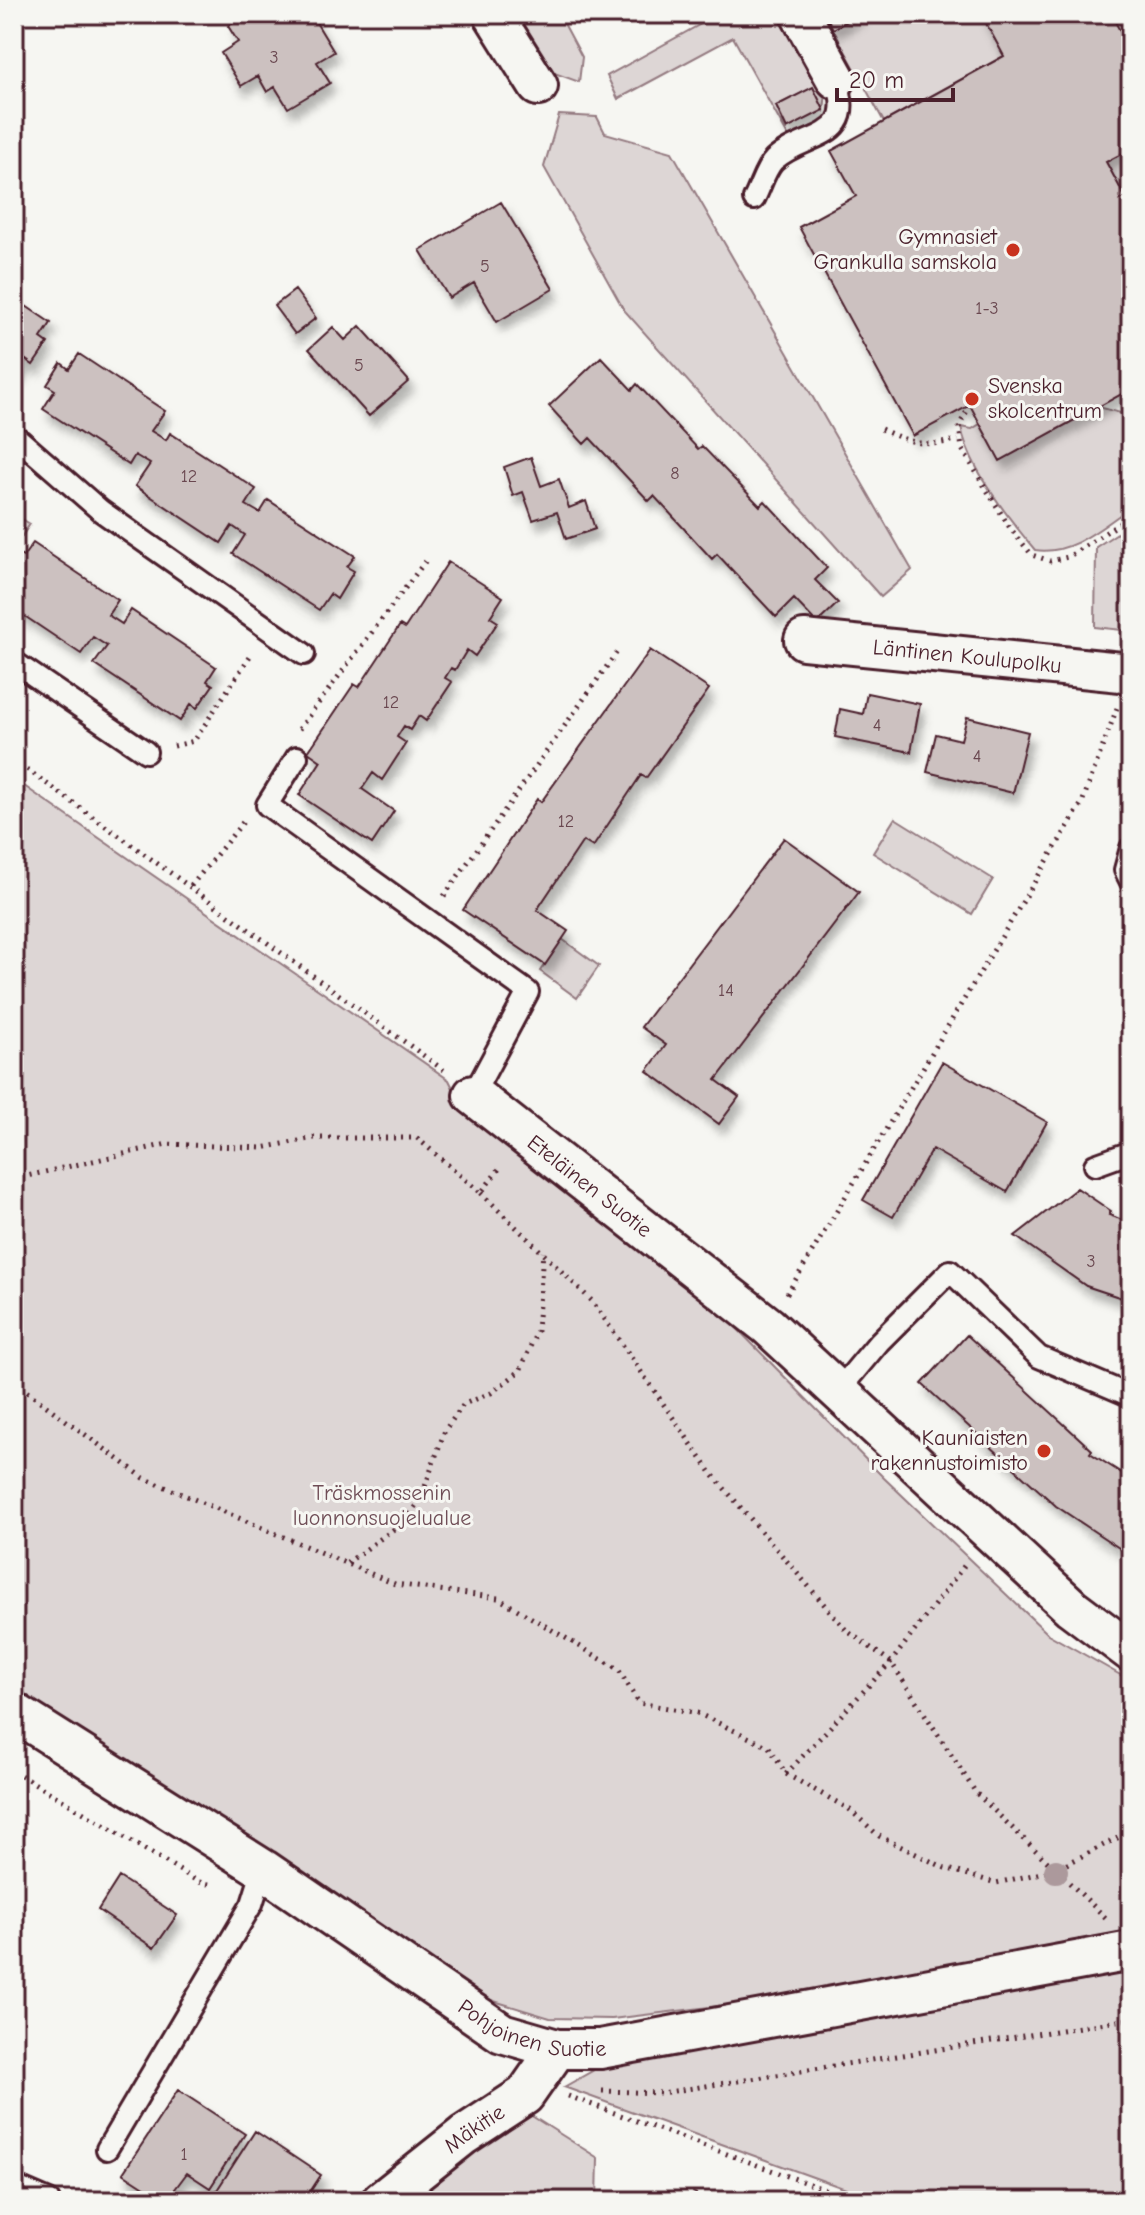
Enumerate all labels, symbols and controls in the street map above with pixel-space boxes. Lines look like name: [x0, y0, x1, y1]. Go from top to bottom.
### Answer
house number: 3: [269, 47, 279, 68]
scale bar: [837, 52, 953, 102]
text: 20 m: [849, 66, 904, 94]
place label: Gymnasiet Grankulla samskola: [813, 224, 998, 275]
marker: Gymnasiet Grankulla samskola: [1004, 241, 1022, 259]
house number: 5: [480, 256, 490, 277]
house number: 1-3: [975, 298, 999, 319]
house number: 5: [354, 355, 364, 376]
place label: Svenska skolcentrum: [988, 373, 1102, 424]
marker: Svenska skolcentrum: [963, 390, 981, 408]
house number: 8: [670, 463, 680, 484]
house number: 12: [181, 466, 197, 487]
street label: Läntinen Koulupolku: [872, 634, 1063, 679]
house number: 12: [383, 692, 399, 713]
house number: 4: [873, 715, 881, 736]
house number: 4: [973, 746, 981, 767]
house number: 12: [558, 811, 574, 832]
house number: 14: [718, 980, 734, 1001]
street label: Eteläinen Suotie: [522, 1129, 657, 1243]
house number: 3: [1086, 1251, 1096, 1272]
place label: Kauniaisten rakennustoimisto: [870, 1425, 1028, 1476]
marker: Kauniaisten rakennustoimisto: [1035, 1442, 1053, 1460]
park label: Träskmossenin luonnonsuojelualue: [293, 1480, 471, 1531]
street label: Pohjoinen Suotie: [453, 1994, 608, 2063]
street label: Mäkitie: [439, 2099, 509, 2159]
house number: 1: [180, 2144, 188, 2165]

